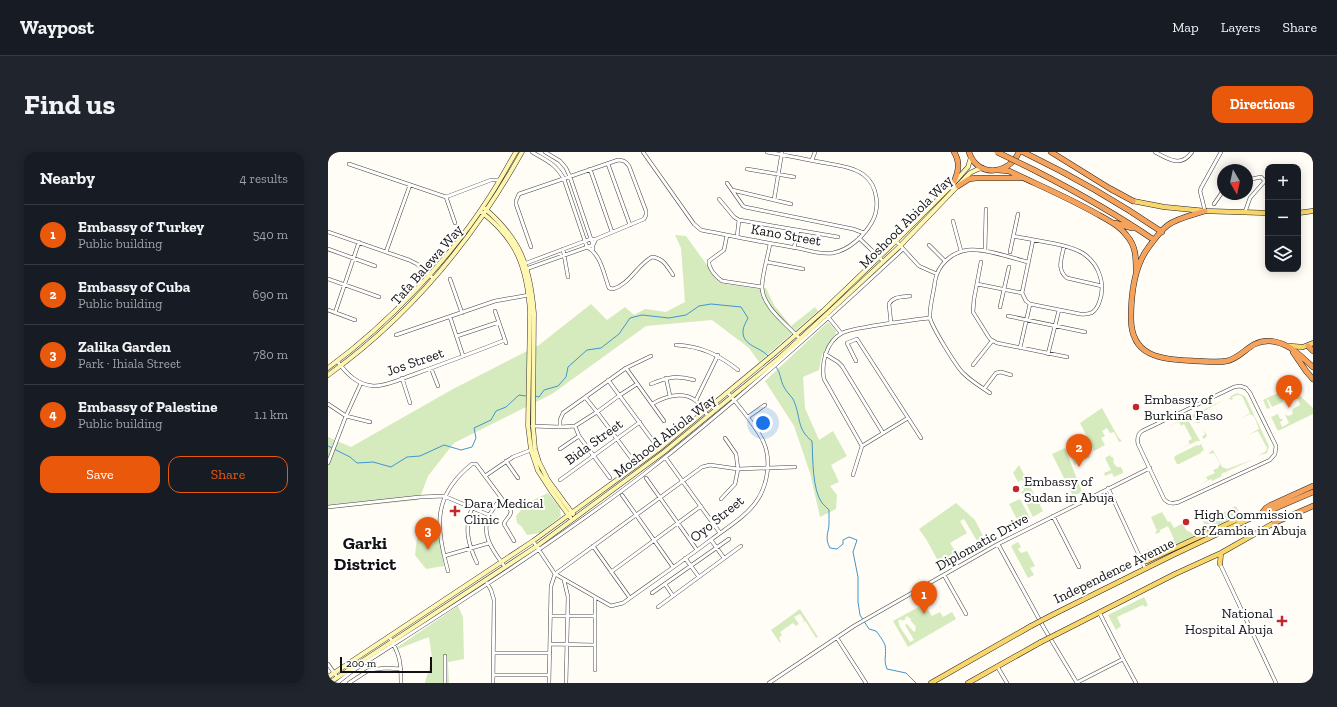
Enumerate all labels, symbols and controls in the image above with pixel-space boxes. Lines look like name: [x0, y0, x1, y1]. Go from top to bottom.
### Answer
text: Waypost: [20, 16, 94, 39]
text: Map: [1172, 19, 1199, 36]
text: Layers: [1221, 19, 1260, 36]
text: Share: [1282, 19, 1317, 36]
button: Directions: [1212, 86, 1313, 123]
text: Find us: [24, 88, 115, 121]
north arrow: [1217, 164, 1253, 200]
map controls: [1265, 164, 1301, 272]
button: +: [1265, 164, 1301, 200]
text: Nearby: [40, 168, 95, 188]
text: 4 results: [240, 171, 288, 186]
street label: Moshood Abiola Way: [856, 171, 957, 272]
button: −: [1265, 200, 1301, 236]
text: Embassy of Turkey: [78, 218, 204, 236]
street label: Kano Street: [750, 220, 823, 250]
street label: Tafa Balewa Way: [387, 221, 467, 309]
text: 1: [50, 227, 56, 242]
text: 540 m: [253, 227, 288, 242]
text: Public building: [78, 236, 162, 251]
button: layers: [1265, 236, 1301, 272]
text: Embassy of Cuba: [78, 278, 190, 296]
text: 2: [50, 287, 56, 302]
text: 690 m: [253, 287, 288, 302]
text: Public building: [78, 296, 162, 311]
text: Zalika Garden: [78, 338, 171, 356]
street label: Jos Street: [384, 344, 447, 380]
text: 3: [50, 347, 56, 362]
text: 780 m: [253, 347, 288, 362]
text: Park · Ihiala Street: [78, 356, 181, 371]
pin: 4: [1276, 375, 1302, 408]
street label: Moshood Abiola Way: [611, 390, 720, 481]
place label: Embassy of Burkina Faso: [1144, 391, 1223, 424]
text: Embassy of Palestine: [78, 398, 217, 416]
marker: Embassy of Burkina Faso: [1131, 402, 1141, 412]
text: 4: [49, 407, 57, 422]
text: 1.1 km: [254, 407, 288, 422]
your location: [753, 413, 773, 433]
street label: Bida Street: [562, 415, 627, 469]
text: Public building: [78, 416, 162, 431]
pin: 2: [1066, 434, 1092, 467]
button: Save: [40, 456, 160, 493]
button: Share: [168, 456, 288, 493]
place label: Embassy of Sudan in Abuja: [1024, 473, 1115, 506]
marker: Embassy of Sudan in Abuja: [1011, 484, 1021, 494]
street label: Oyo Street: [687, 492, 748, 546]
place label: Dara Medical Clinic: [464, 495, 544, 528]
marker: Dara Medical Clinic: [449, 505, 461, 517]
place label: High Commission of Zambia in Abuja: [1194, 506, 1307, 539]
street label: Diplomatic Drive: [933, 509, 1032, 574]
pin: 3: [415, 517, 441, 550]
marker: High Commission of Zambia in Abuja: [1181, 517, 1191, 527]
district label: Garki District: [334, 532, 397, 575]
street label: Independence Avenue: [1051, 534, 1177, 607]
pin: 1: [911, 581, 937, 614]
place label: National Hospital Abuja: [1185, 605, 1273, 638]
marker: National Hospital Abuja: [1276, 615, 1288, 627]
scale bar: [340, 655, 432, 674]
text: 200 m: [346, 657, 376, 670]

